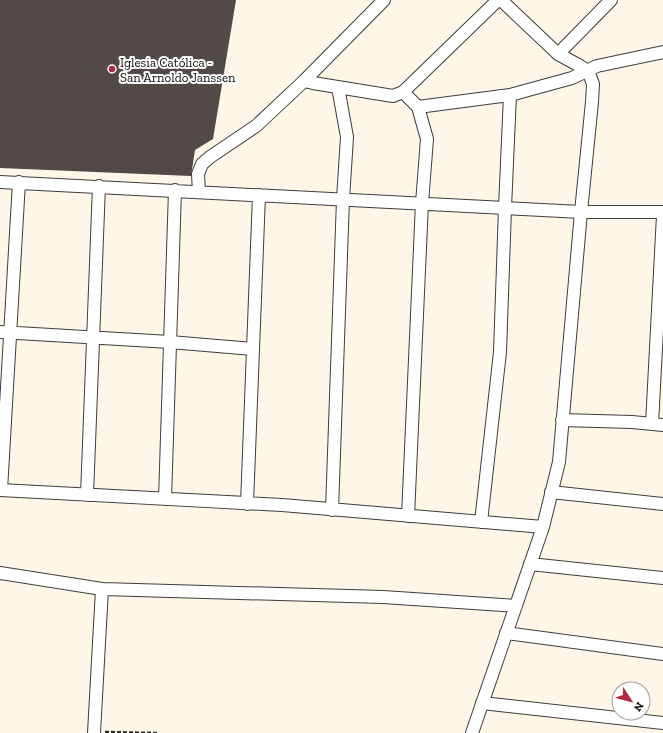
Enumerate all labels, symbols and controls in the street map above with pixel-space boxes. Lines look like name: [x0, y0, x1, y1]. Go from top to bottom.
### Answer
place label: Iglesia Católica - San Arnoldo Janssen: [120, 55, 236, 85]
marker: Iglesia Católica - San Arnoldo Janssen: [107, 64, 117, 74]
north arrow: [611, 681, 651, 721]
text: N: [631, 699, 646, 714]

